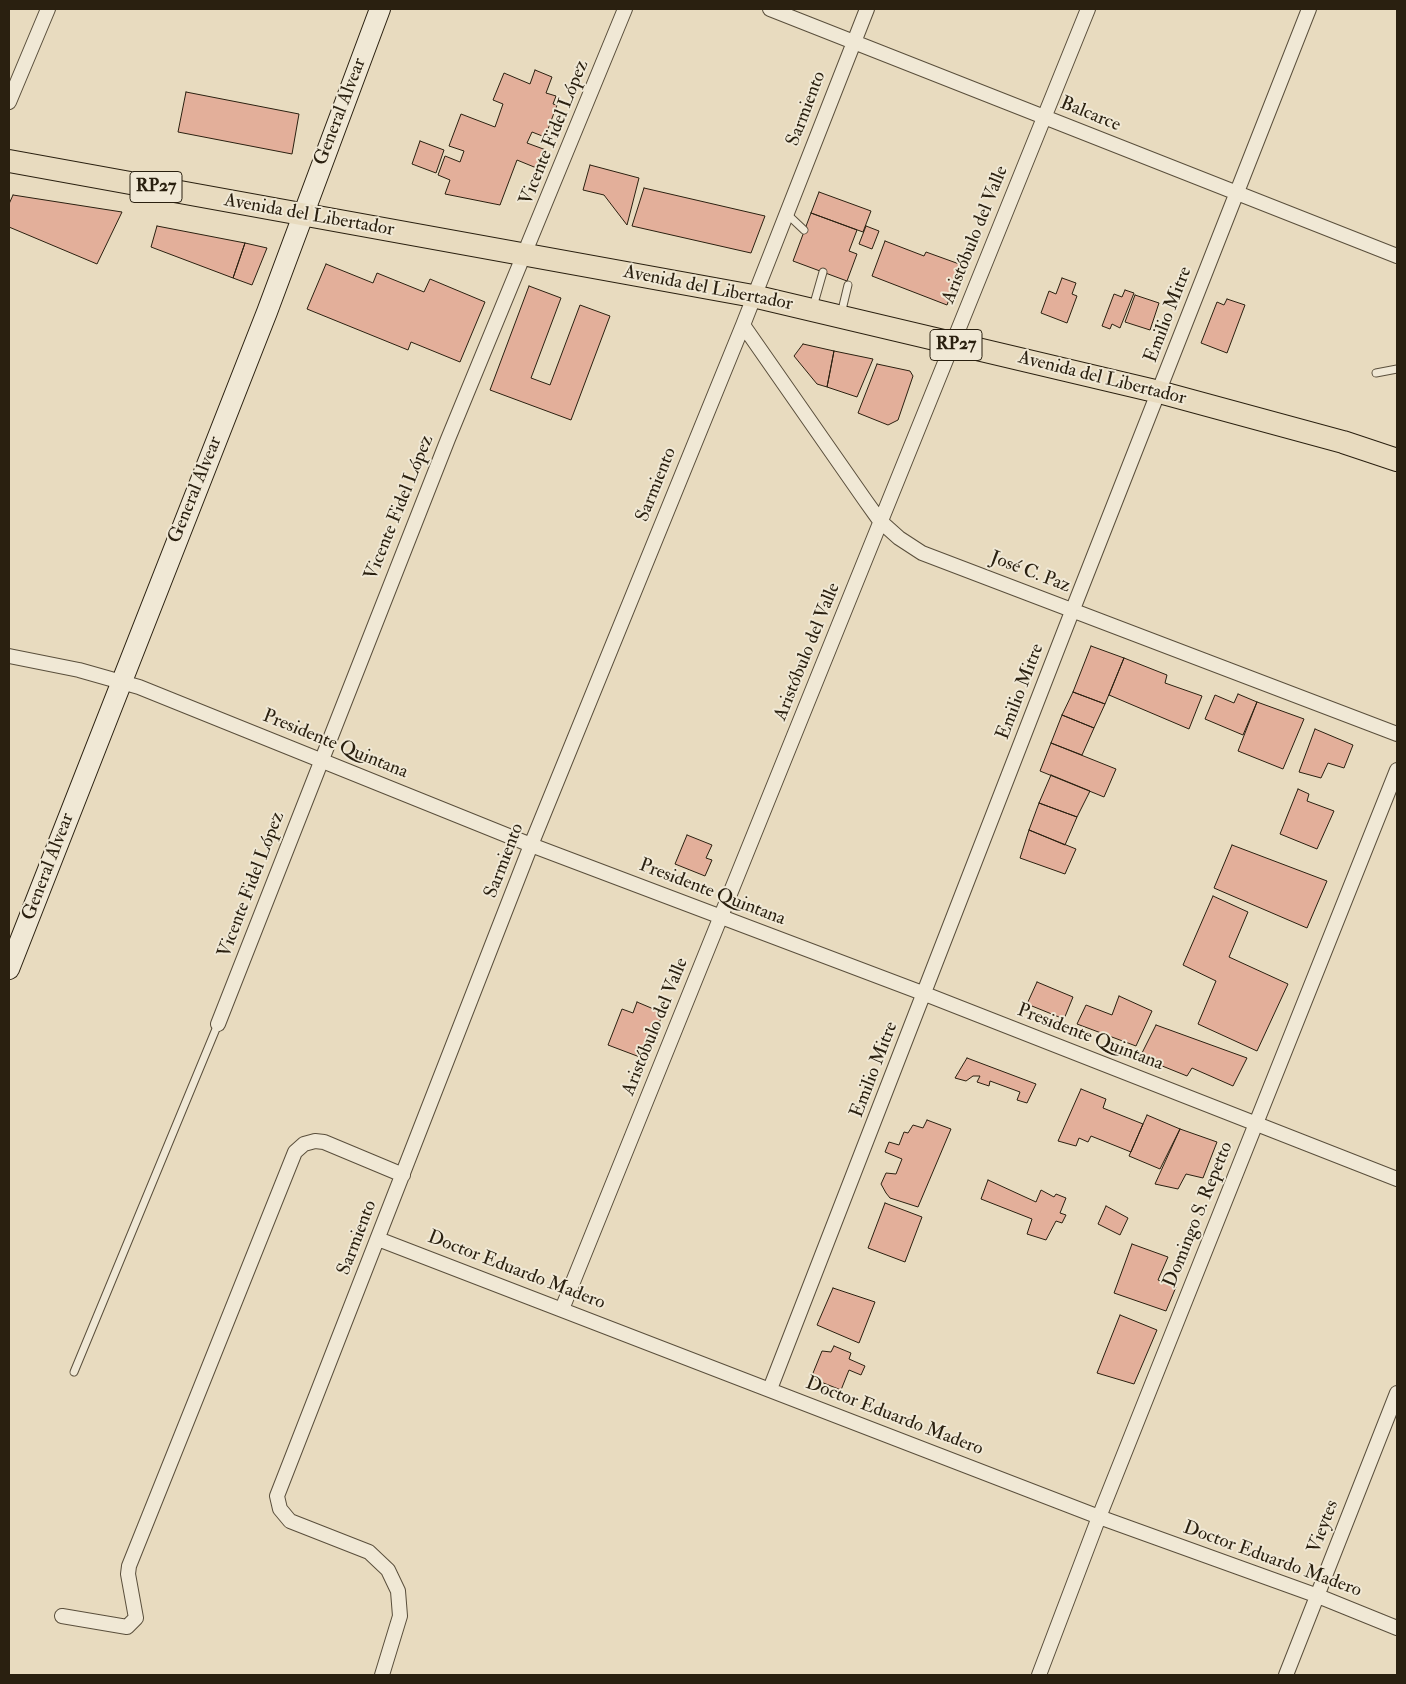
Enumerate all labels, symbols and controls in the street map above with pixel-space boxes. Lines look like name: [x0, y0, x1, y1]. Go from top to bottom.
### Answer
street label: General Alvear: [310, 55, 372, 169]
street label: Vicente Fidel López: [516, 57, 594, 209]
street label: Sarmiento: [782, 68, 832, 150]
street label: Balcarce: [1056, 93, 1124, 137]
street label: Aristóbulo del Valle: [938, 163, 1014, 307]
road number: RP27: [130, 172, 182, 202]
street label: Avenida del Libertador: [222, 190, 396, 242]
street label: Avenida del Libertador: [621, 261, 795, 317]
street label: Emilio Mitre: [1140, 264, 1198, 366]
road number: RP27: [930, 330, 982, 360]
street label: Avenida del Libertador: [1016, 347, 1188, 411]
street label: Vicente Fidel López: [361, 432, 439, 584]
street label: General Alvear: [164, 433, 228, 547]
street label: Sarmiento: [632, 445, 682, 525]
street label: José C. Paz: [987, 547, 1073, 599]
street label: Aristóbulo del Valle: [770, 580, 846, 724]
street label: Emilio Mitre: [992, 641, 1050, 743]
street label: Presidente Quintana: [259, 705, 411, 785]
street label: Vicente Fidel López: [214, 809, 290, 961]
street label: General Alvear: [18, 810, 80, 924]
street label: Sarmiento: [480, 820, 530, 902]
street label: Presidente Quintana: [636, 855, 788, 931]
street label: Aristóbulo del Valle: [618, 955, 694, 1099]
street label: Presidente Quintana: [1014, 1000, 1166, 1076]
street label: Emilio Mitre: [846, 1019, 904, 1121]
street label: Domingo S. Repetto: [1159, 1139, 1239, 1291]
street label: Sarmiento: [333, 1197, 383, 1279]
street label: Doctor Eduardo Madero: [424, 1227, 608, 1315]
street label: Doctor Eduardo Madero: [802, 1373, 986, 1461]
street label: Vieytes: [1303, 1497, 1345, 1557]
street label: Doctor Eduardo Madero: [1180, 1517, 1364, 1603]

